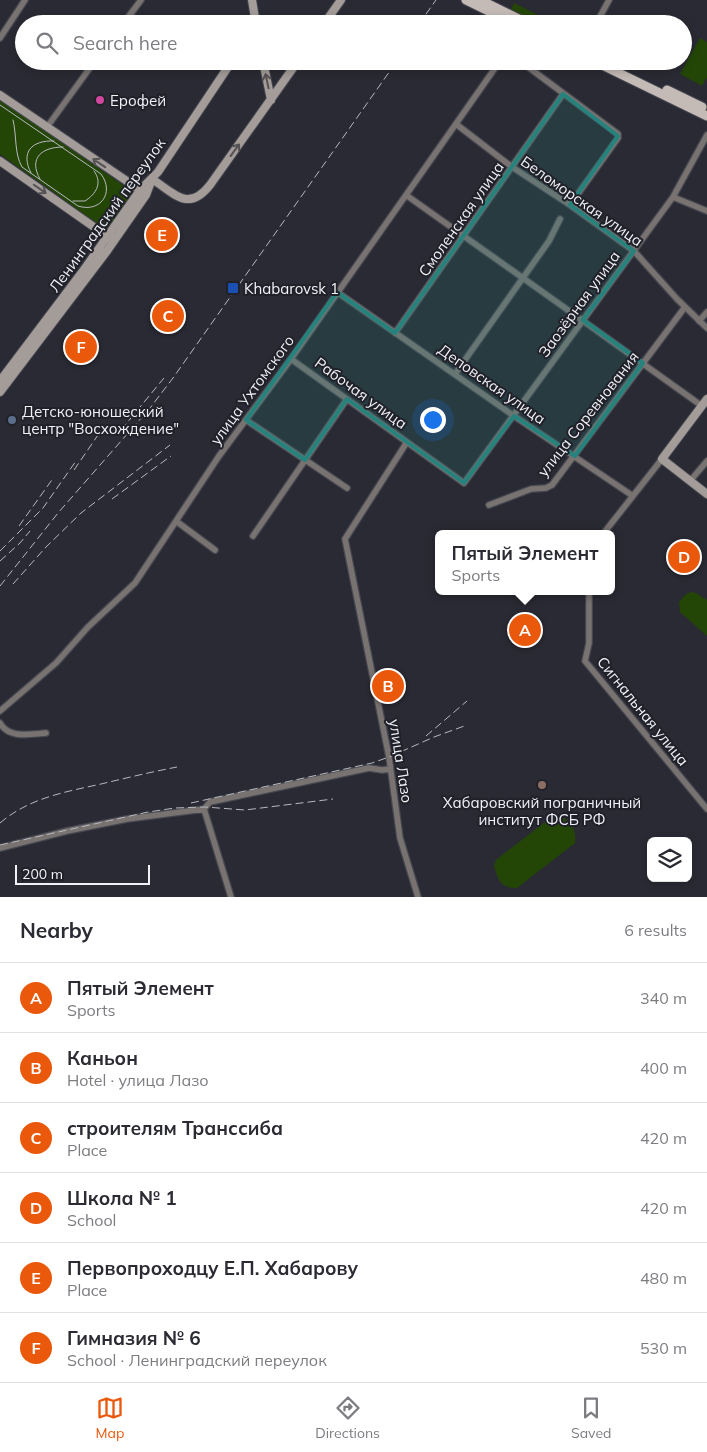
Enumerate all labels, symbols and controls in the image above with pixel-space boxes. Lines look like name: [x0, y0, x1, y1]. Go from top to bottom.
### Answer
search box: [15, 15, 692, 70]
icon: search: [33, 29, 61, 57]
text: Search here: [73, 31, 177, 55]
one-way arrow: [262, 73, 271, 89]
place label: Ерофей: [110, 91, 166, 110]
marker: Ерофей: [94, 94, 106, 106]
street label: Ленинградский переулок: [45, 133, 170, 296]
one-way arrow: [230, 143, 240, 157]
street label: Беломорская улица: [517, 152, 647, 250]
one-way arrow: [93, 158, 107, 168]
street label: Смоленская улица: [414, 158, 508, 280]
one-way arrow: [33, 184, 47, 194]
pin: E: [146, 216, 178, 254]
street label: Заозёрная улица: [534, 247, 624, 361]
place label: Khabarovsk 1: [244, 279, 339, 298]
marker: Khabarovsk 1: [226, 281, 240, 295]
pin: C: [152, 297, 184, 335]
pin: F: [65, 328, 97, 366]
street label: улица Ухтомского: [206, 331, 298, 449]
street label: Деповская улица: [435, 340, 549, 428]
street label: улица Соревнования: [533, 348, 643, 480]
street label: Рабочая улица: [311, 353, 411, 433]
place label: Детско-юношеский центр "Восхождение": [22, 402, 179, 438]
your location: [420, 407, 446, 433]
marker: Детско-юношеский центр "Восхождение": [6, 414, 18, 426]
popup: [435, 530, 615, 595]
pin: D: [668, 538, 700, 576]
text: Пятый Элемент: [452, 541, 598, 565]
text: Sports: [452, 565, 500, 585]
pin: A: [509, 611, 541, 649]
street label: Сигнальная улица: [593, 653, 693, 769]
pin: B: [372, 667, 404, 705]
street label: улица Лазо: [385, 718, 417, 804]
marker: Хабаровский пограничный институт ФСБ РФ: [536, 779, 548, 791]
place label: Хабаровский пограничный институт ФСБ РФ: [443, 793, 641, 829]
map controls: [647, 837, 692, 882]
button: layers: [647, 837, 692, 882]
scale bar: [15, 862, 150, 885]
text: 200 m: [22, 865, 63, 883]
text: Nearby: [20, 917, 93, 943]
text: 6 results: [624, 920, 687, 940]
text: Пятый Элемент: [67, 976, 214, 1000]
text: A: [30, 988, 42, 1008]
text: 340 m: [640, 988, 687, 1008]
text: Sports: [67, 1000, 115, 1020]
text: Каньон: [67, 1046, 138, 1070]
text: B: [30, 1058, 42, 1078]
text: 400 m: [640, 1058, 687, 1078]
text: Hotel · улица Лазо: [67, 1070, 209, 1090]
text: строителям Транссиба: [67, 1116, 283, 1140]
text: C: [31, 1128, 41, 1148]
text: 420 m: [640, 1128, 687, 1148]
text: Place: [67, 1140, 107, 1160]
text: Школа № 1: [67, 1186, 177, 1210]
text: D: [30, 1198, 42, 1218]
text: 420 m: [640, 1198, 687, 1218]
text: School: [67, 1210, 116, 1230]
text: Первопроходцу Е.П. Хабарову: [67, 1256, 358, 1280]
text: E: [31, 1268, 41, 1288]
text: 480 m: [640, 1268, 687, 1288]
text: Place: [67, 1280, 107, 1300]
text: Гимназия № 6: [67, 1326, 201, 1350]
text: F: [31, 1338, 41, 1358]
text: 530 m: [640, 1338, 687, 1358]
text: School · Ленинградский переулок: [67, 1350, 327, 1370]
tab: Map: [96, 1394, 124, 1442]
tab: Directions: [315, 1394, 380, 1442]
tab: Saved: [571, 1394, 611, 1442]

